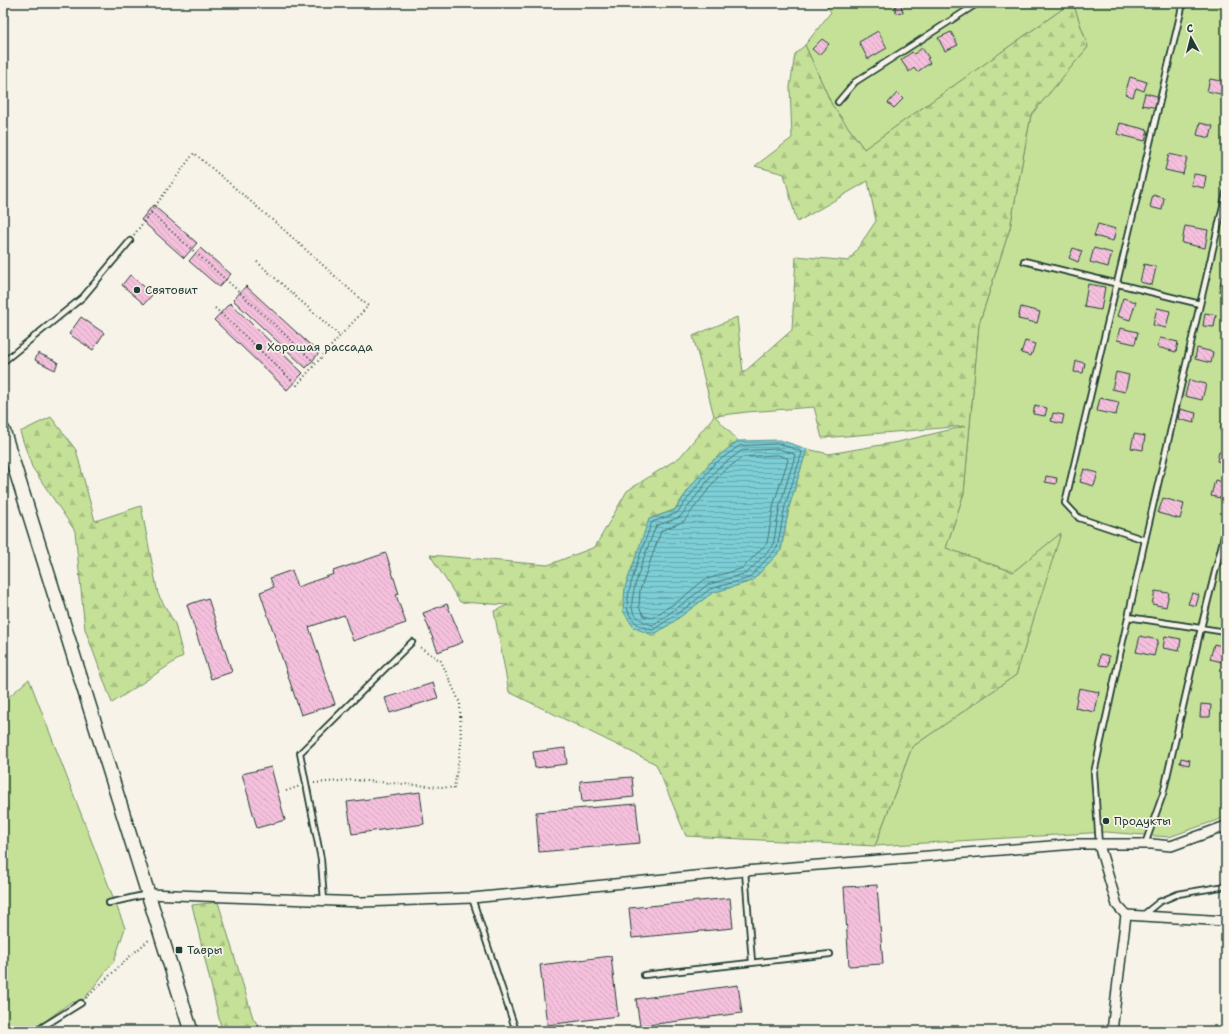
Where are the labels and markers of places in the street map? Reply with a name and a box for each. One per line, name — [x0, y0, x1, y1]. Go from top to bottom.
place label: Святовит — [145, 282, 199, 298]
marker: Святовит — [132, 285, 142, 295]
place label: Хорошая рассада — [267, 339, 373, 355]
marker: Хорошая рассада — [254, 342, 264, 352]
place label: Продукты — [1114, 813, 1171, 829]
marker: Продукты — [1101, 816, 1111, 826]
place label: Тавры — [187, 942, 222, 958]
marker: Тавры — [174, 945, 184, 955]

